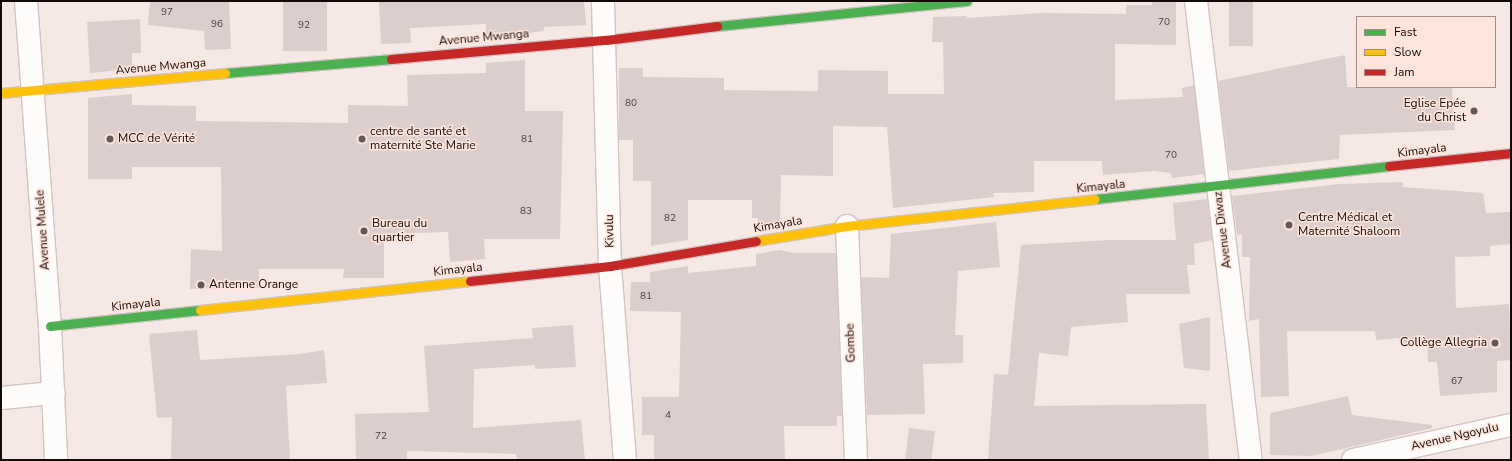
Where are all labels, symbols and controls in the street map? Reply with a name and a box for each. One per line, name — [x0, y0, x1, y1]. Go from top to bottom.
house number: 97 — [161, 7, 173, 19]
legend — [1356, 16, 1496, 88]
house number: 70 — [1158, 17, 1170, 29]
house number: 96 — [211, 19, 223, 31]
house number: 92 — [298, 20, 310, 32]
text: Fast — [1394, 24, 1417, 40]
street label: Avenue Mwanga — [438, 27, 530, 49]
text: Slow — [1394, 44, 1422, 60]
street label: Avenue Mwanga — [115, 56, 207, 78]
text: Jam — [1394, 64, 1415, 80]
place label: Eglise Epée du Christ — [1404, 97, 1466, 125]
house number: 80 — [625, 98, 637, 110]
marker: Eglise Epée du Christ — [1469, 106, 1479, 116]
place label: centre de santé et maternité Ste Marie — [370, 125, 476, 153]
place label: MCC de Vérité — [118, 132, 195, 146]
marker: MCC de Vérité — [105, 134, 115, 144]
marker: centre de santé et maternité Ste Marie — [357, 134, 367, 144]
house number: 81 — [521, 134, 533, 146]
street label: Kimayala — [1397, 141, 1447, 161]
house number: 70 — [1165, 150, 1177, 162]
street label: Kimayala — [1076, 177, 1126, 197]
street label: Avenue Mulele — [33, 189, 53, 271]
street label: Avenue Diwaz — [1211, 191, 1235, 269]
house number: 83 — [520, 206, 532, 218]
place label: Centre Médical et Maternité Shaloom — [1298, 211, 1400, 239]
house number: 82 — [664, 213, 676, 225]
street label: Kivulu — [603, 214, 617, 248]
street label: Kimayala — [753, 214, 803, 236]
place label: Bureau du quartier — [372, 217, 427, 245]
marker: Centre Médical et Maternité Shaloom — [1283, 219, 1295, 231]
marker: Bureau du quartier — [359, 226, 369, 236]
street label: Kimayala — [433, 260, 483, 280]
place label: Antenne Orange — [209, 278, 298, 292]
marker: Antenne Orange — [196, 280, 206, 290]
house number: 81 — [640, 291, 652, 303]
street label: Kimayala — [111, 295, 161, 315]
street label: Gombe — [843, 323, 859, 363]
place label: Collège Allegria — [1400, 336, 1487, 350]
marker: Collège Allegria — [1490, 338, 1500, 348]
house number: 67 — [1451, 376, 1463, 388]
house number: 4 — [665, 410, 671, 422]
street label: Avenue Ngoyulu — [1410, 420, 1500, 454]
house number: 72 — [375, 431, 387, 443]

